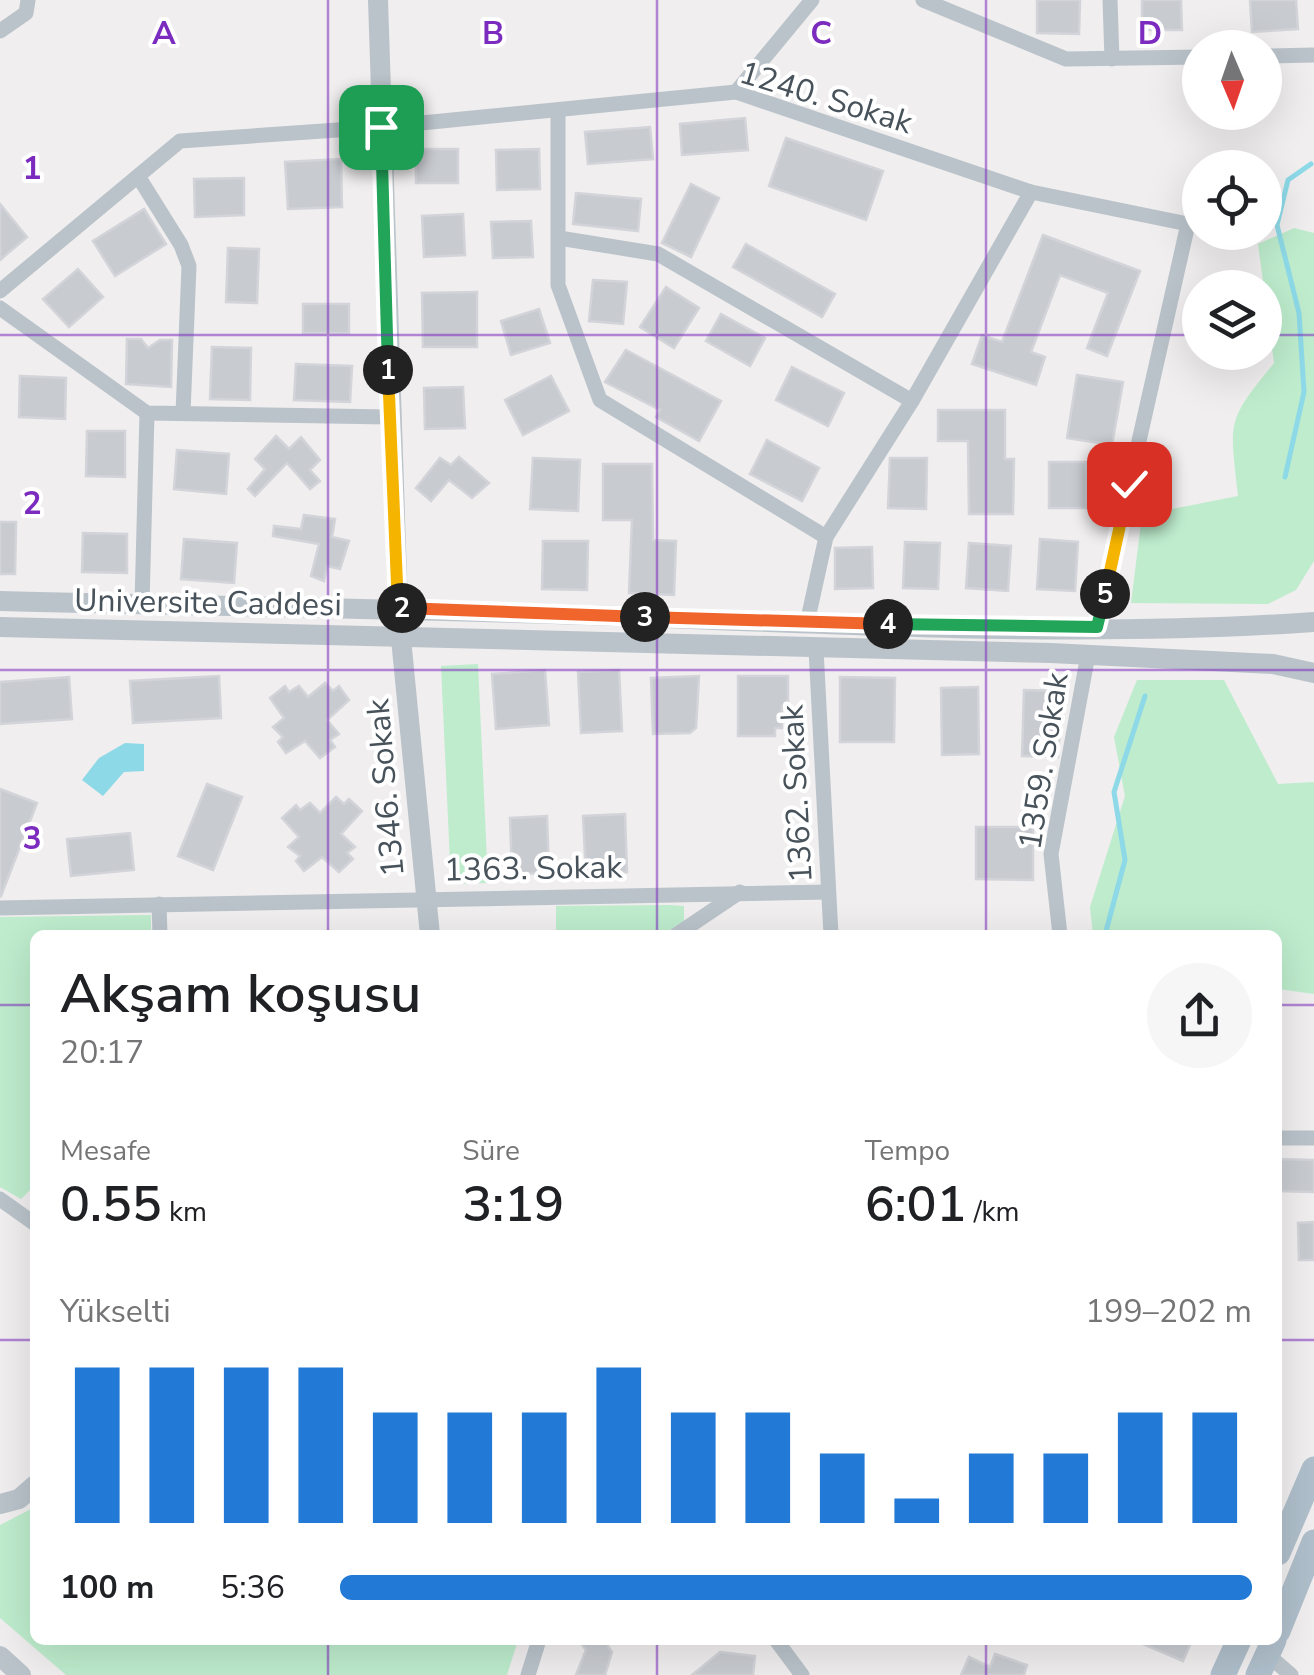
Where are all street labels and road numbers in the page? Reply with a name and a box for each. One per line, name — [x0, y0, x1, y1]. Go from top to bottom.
street label: 1240. Sokak — [734, 51, 918, 144]
street label: Universite Caddesi — [74, 579, 342, 626]
street label: 1359. Sokak — [1008, 669, 1079, 853]
street label: 1346. Sokak — [356, 696, 415, 879]
street label: 1362. Sokak — [770, 703, 823, 884]
street label: 1363. Sokak — [443, 845, 624, 892]

